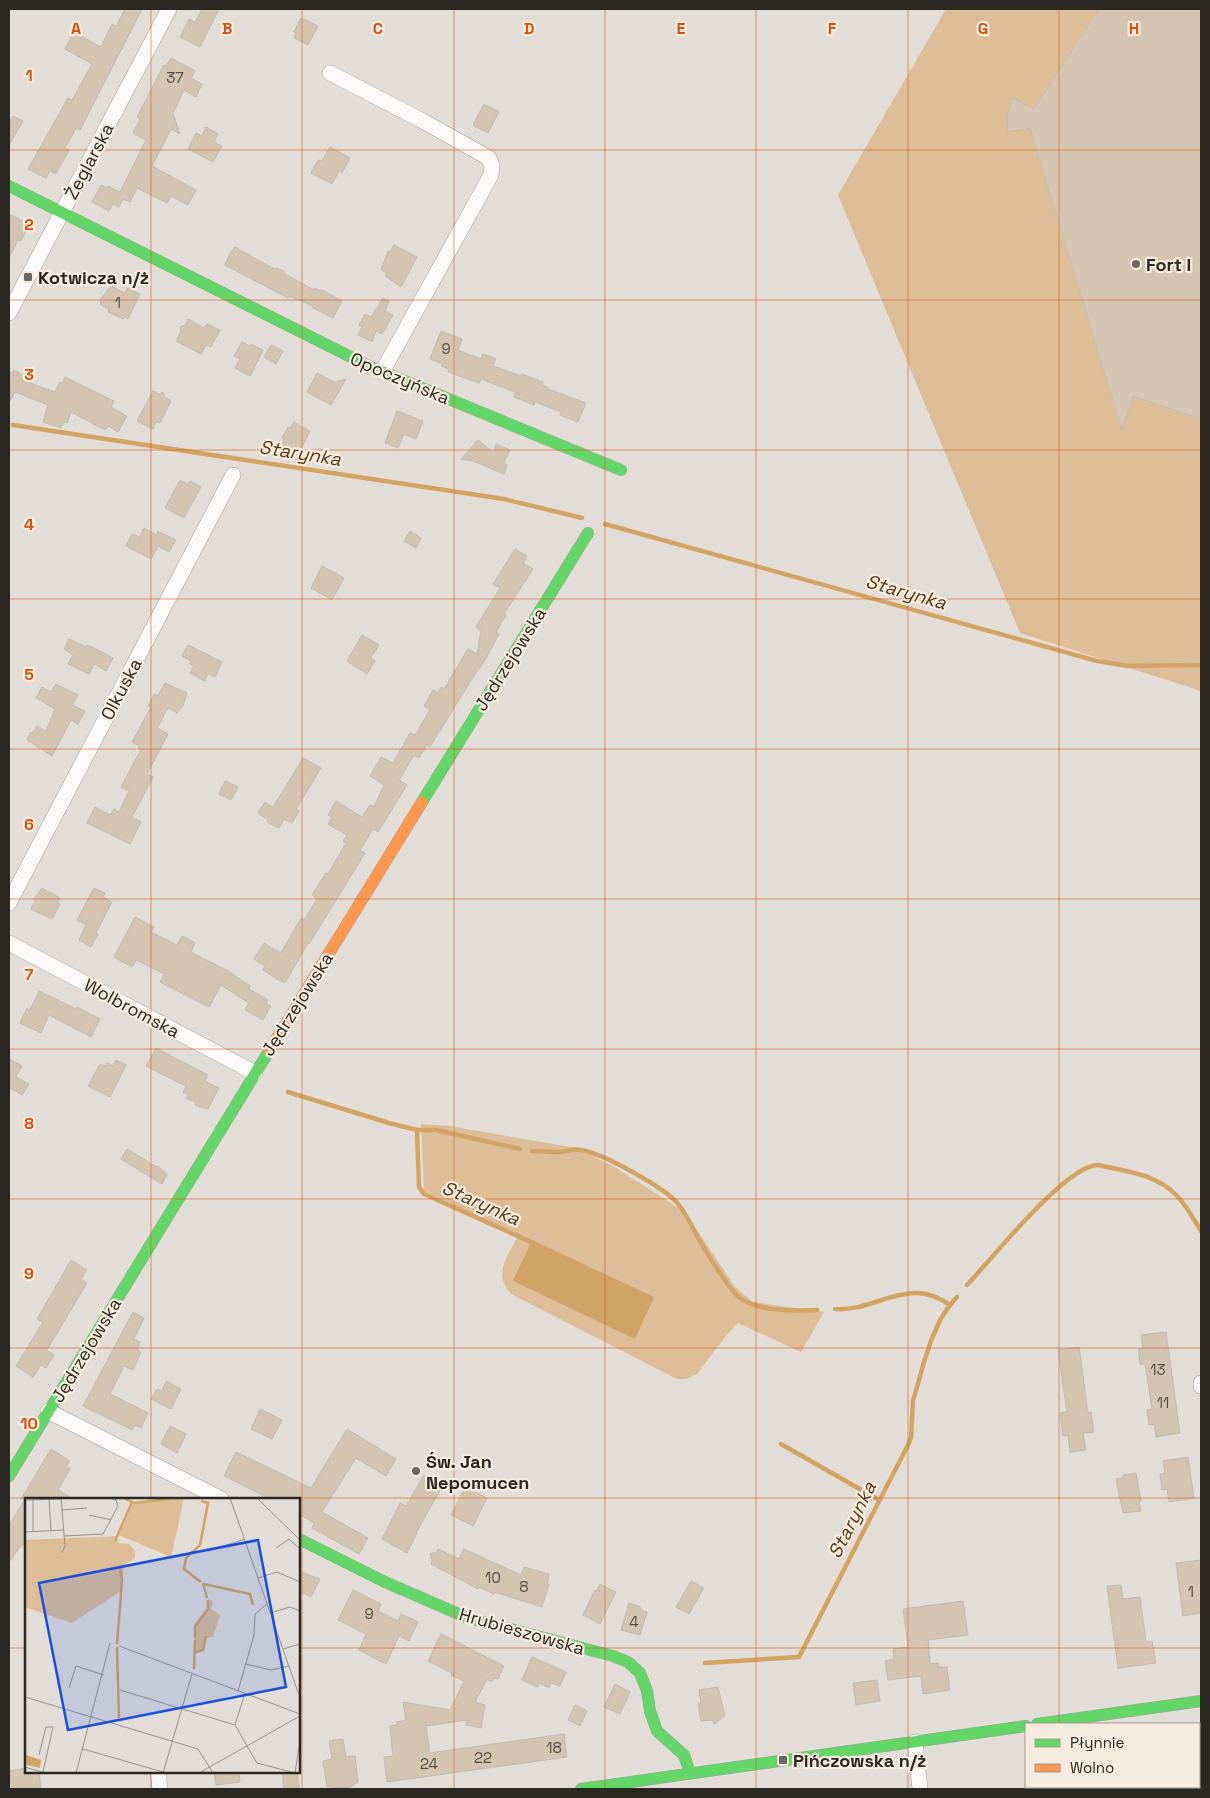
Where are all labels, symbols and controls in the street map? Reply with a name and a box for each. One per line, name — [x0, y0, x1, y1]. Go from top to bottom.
text: A — [71, 18, 81, 39]
text: B — [222, 18, 232, 39]
text: C — [373, 18, 383, 39]
text: D — [524, 18, 534, 39]
text: E — [677, 18, 686, 39]
text: F — [828, 18, 837, 39]
text: G — [978, 18, 988, 39]
text: H — [1129, 18, 1139, 39]
text: 1 — [25, 65, 33, 86]
house number: 37 — [166, 68, 184, 87]
street label: Żeglarska — [59, 119, 119, 203]
text: 2 — [24, 214, 34, 235]
place label: Fort I — [1146, 253, 1191, 276]
marker: Fort I — [1130, 258, 1142, 270]
place label: Kotwicza n/ż — [38, 266, 149, 289]
marker: Kotwicza n/ż — [22, 271, 34, 283]
house number: 1 — [115, 293, 121, 312]
house number: 9 — [441, 339, 451, 358]
street label: Opoczyńska — [347, 347, 453, 409]
text: 3 — [24, 364, 34, 385]
water label: Starynka — [257, 434, 343, 472]
text: 4 — [24, 514, 34, 535]
water label: Starynka — [863, 569, 949, 615]
street label: Jędrzejowska — [469, 603, 551, 715]
street label: Olkuska — [95, 654, 147, 724]
text: 5 — [24, 664, 34, 685]
text: 6 — [24, 814, 34, 835]
street label: Jędrzejowska — [256, 948, 338, 1060]
text: 7 — [25, 964, 34, 985]
street label: Wolbromska — [80, 973, 184, 1043]
text: 8 — [24, 1113, 34, 1134]
water label: Starynka — [438, 1175, 524, 1231]
text: 9 — [24, 1263, 34, 1284]
street label: Jędrzejowska — [46, 1294, 126, 1406]
house number: 13 — [1150, 1360, 1166, 1379]
house number: 11 — [1157, 1393, 1169, 1412]
text: 10 — [20, 1413, 38, 1434]
place label: Św. Jan Nepomucen — [426, 1450, 529, 1494]
marker: Św. Jan Nepomucen — [410, 1465, 422, 1477]
water label: Starynka — [822, 1477, 882, 1562]
inset map — [25, 1498, 300, 1773]
house number: 10 — [485, 1568, 501, 1587]
house number: 8 — [519, 1577, 529, 1596]
house number: 1 — [1188, 1582, 1194, 1601]
street label: Hrubieszowska — [457, 1602, 587, 1660]
house number: 9 — [364, 1604, 374, 1623]
house number: 4 — [629, 1612, 639, 1631]
legend — [1025, 1723, 1200, 1788]
text: Płynnie — [1070, 1733, 1124, 1752]
house number: 18 — [546, 1738, 562, 1757]
house number: 22 — [474, 1748, 492, 1767]
place label: Pińczowska n/ż — [793, 1749, 926, 1772]
house number: 24 — [420, 1754, 438, 1773]
marker: Pińczowska n/ż — [777, 1754, 789, 1766]
text: Wolno — [1070, 1758, 1114, 1777]

